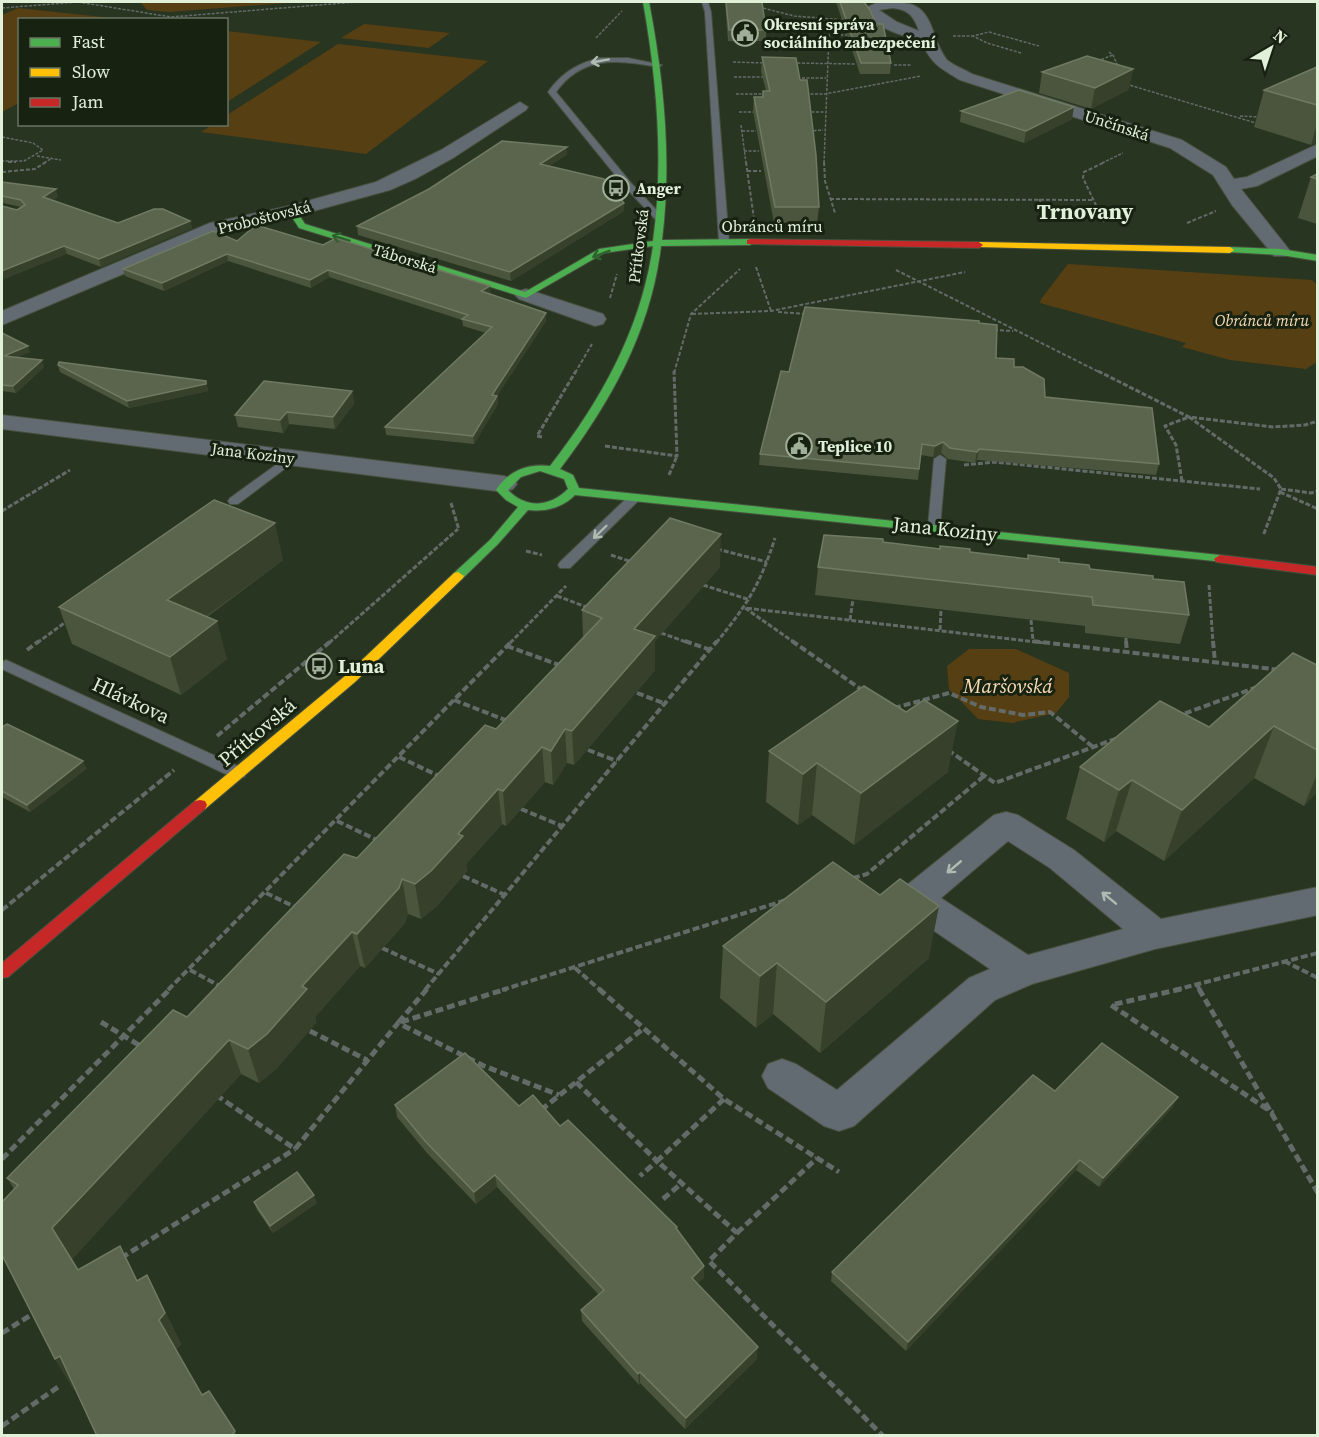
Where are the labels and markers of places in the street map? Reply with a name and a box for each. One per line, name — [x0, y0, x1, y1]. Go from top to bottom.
place label: Okresní správa sociálního zabezpečení — [764, 13, 936, 53]
public building icon: Okresní správa sociálního zabezpečení — [730, 18, 760, 48]
bus stop icon: Anger — [601, 173, 631, 203]
place label: Anger — [636, 177, 681, 199]
public building icon: Teplice 10 — [784, 431, 814, 461]
place label: Teplice 10 — [818, 435, 893, 457]
bus stop icon: Luna — [304, 651, 334, 681]
place label: Luna — [338, 652, 385, 680]

